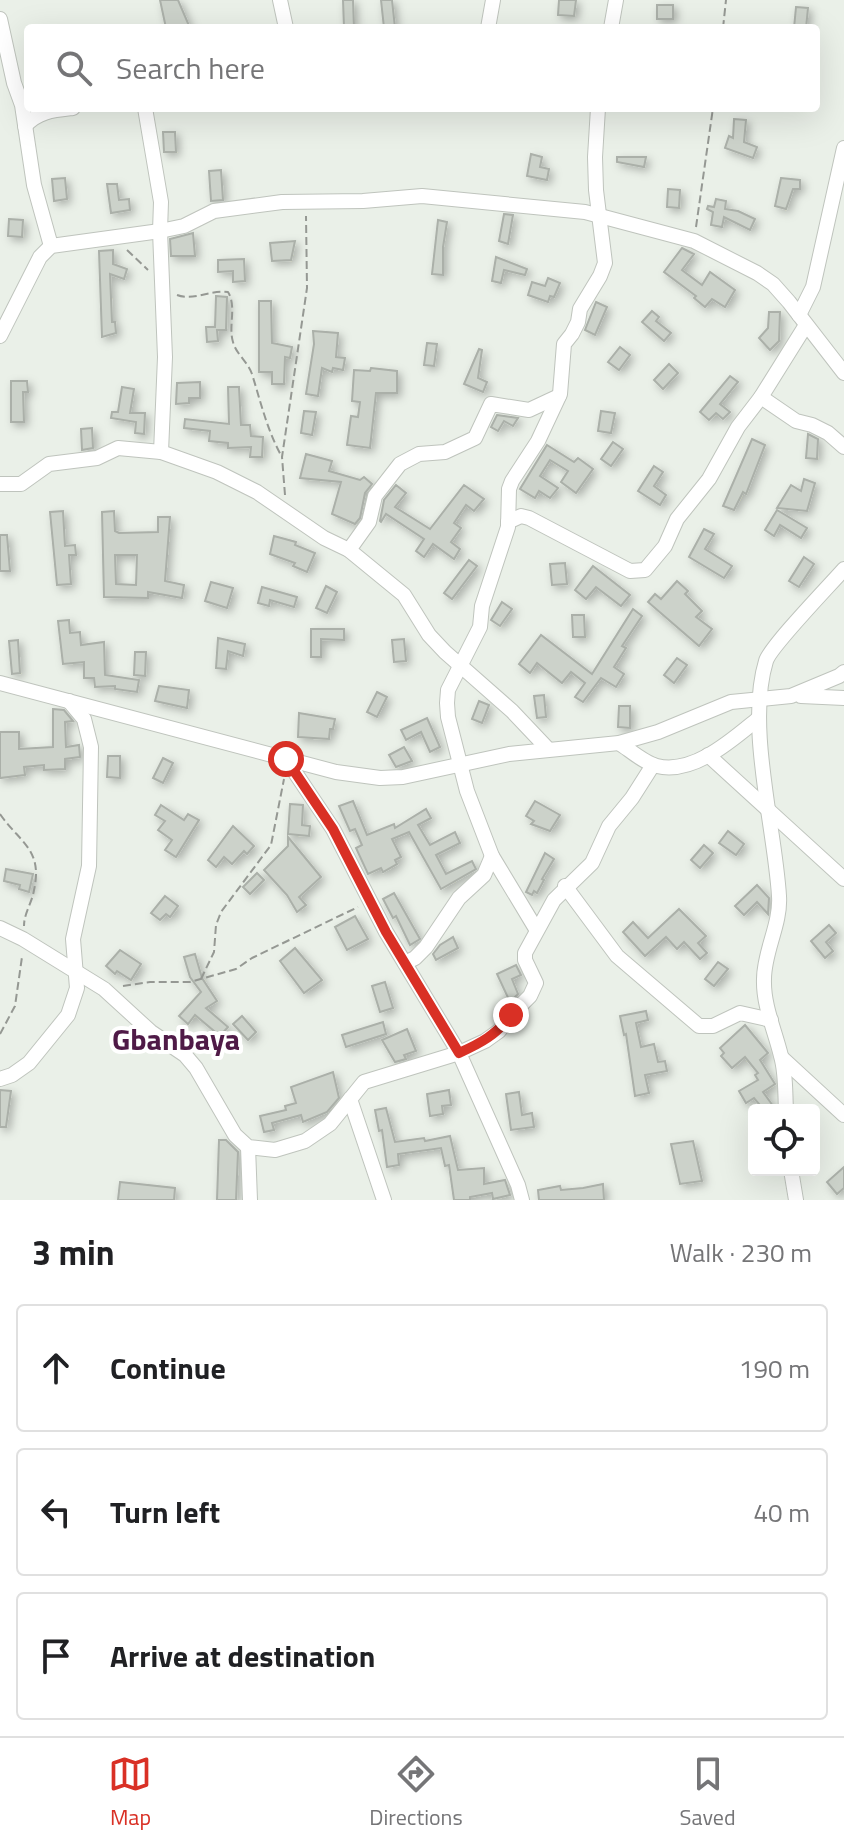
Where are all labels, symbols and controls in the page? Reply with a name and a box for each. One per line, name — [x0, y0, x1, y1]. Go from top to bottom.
search box — [24, 24, 820, 112]
text: Search here — [116, 45, 265, 91]
icon: search — [52, 46, 96, 90]
route start — [268, 741, 304, 777]
route end — [493, 997, 529, 1033]
district label: Gbanbaya — [112, 1016, 240, 1062]
map controls — [748, 1104, 820, 1176]
button: locate — [748, 1104, 820, 1176]
text: 3 min — [32, 1226, 115, 1278]
text: Walk · 230 m — [670, 1233, 812, 1272]
text: Continue — [110, 1345, 226, 1391]
icon: ahead — [34, 1346, 78, 1390]
text: 190 m — [739, 1349, 810, 1388]
text: Turn left — [110, 1489, 220, 1535]
icon: left — [34, 1490, 78, 1534]
text: 40 m — [753, 1493, 810, 1532]
text: Arrive at destination — [110, 1633, 375, 1679]
icon: arrive — [34, 1634, 78, 1678]
tab: Map — [108, 1752, 152, 1834]
tab: Directions — [369, 1752, 463, 1834]
tab: Saved — [680, 1752, 736, 1834]

